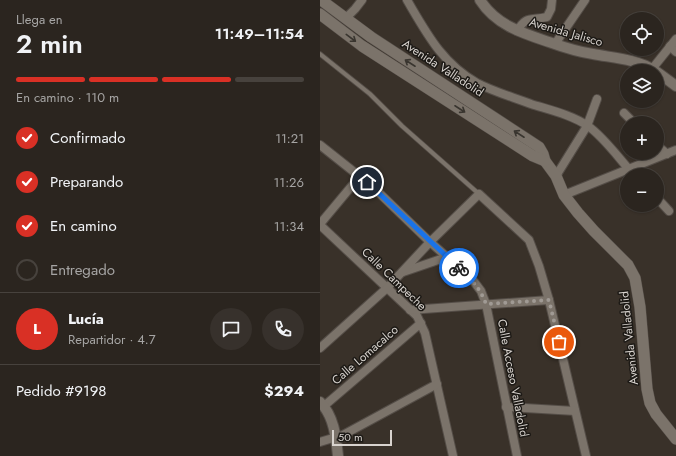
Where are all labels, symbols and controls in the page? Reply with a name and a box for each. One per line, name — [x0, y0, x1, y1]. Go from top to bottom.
text: Llega en — [16, 10, 63, 29]
map controls — [620, 12, 664, 212]
button: locate — [620, 12, 664, 56]
street label: Avenida Jalisco — [527, 13, 605, 51]
text: 11:49–11:54 — [215, 23, 304, 45]
text: 2 min — [16, 25, 83, 63]
one-way arrow — [346, 34, 357, 42]
street label: Avenida Valladolid — [399, 35, 487, 101]
one-way arrow — [405, 59, 416, 67]
button: layers — [620, 64, 664, 108]
text: En camino · 110 m — [16, 88, 119, 107]
one-way arrow — [454, 105, 465, 113]
button: + — [620, 116, 664, 160]
icon: check — [16, 127, 38, 149]
text: Confirmado — [50, 127, 125, 149]
text: 11:21 — [275, 129, 304, 148]
one-way arrow — [514, 130, 525, 138]
pin — [350, 165, 384, 199]
button: − — [620, 168, 664, 212]
icon: check — [16, 171, 38, 193]
text: Preparando — [50, 171, 123, 193]
icon: home — [356, 171, 378, 193]
text: 11:26 — [274, 173, 304, 192]
icon: check — [16, 215, 38, 237]
text: En camino — [50, 215, 117, 237]
text: 11:34 — [274, 217, 304, 236]
street label: Calle Campeche — [358, 243, 430, 315]
courier — [439, 248, 479, 288]
icon: bike — [448, 257, 470, 279]
text: Entregado — [50, 259, 115, 281]
street label: Avenida Valladolid — [615, 290, 643, 386]
text: Lucía — [68, 308, 104, 330]
button: chat — [210, 308, 252, 350]
button: phone — [262, 308, 304, 350]
text: L — [33, 318, 41, 340]
street label: Calle Acceso Valladolid — [493, 318, 533, 438]
street label: Calle Lomacalco — [328, 321, 403, 389]
pin — [542, 325, 576, 359]
text: Repartidor · 4.7 — [68, 330, 156, 349]
icon: bag — [548, 331, 570, 353]
text: Pedido #9198 — [16, 380, 106, 402]
text: $294 — [264, 380, 304, 402]
scale bar — [332, 428, 392, 447]
text: 50 m — [338, 429, 363, 445]

